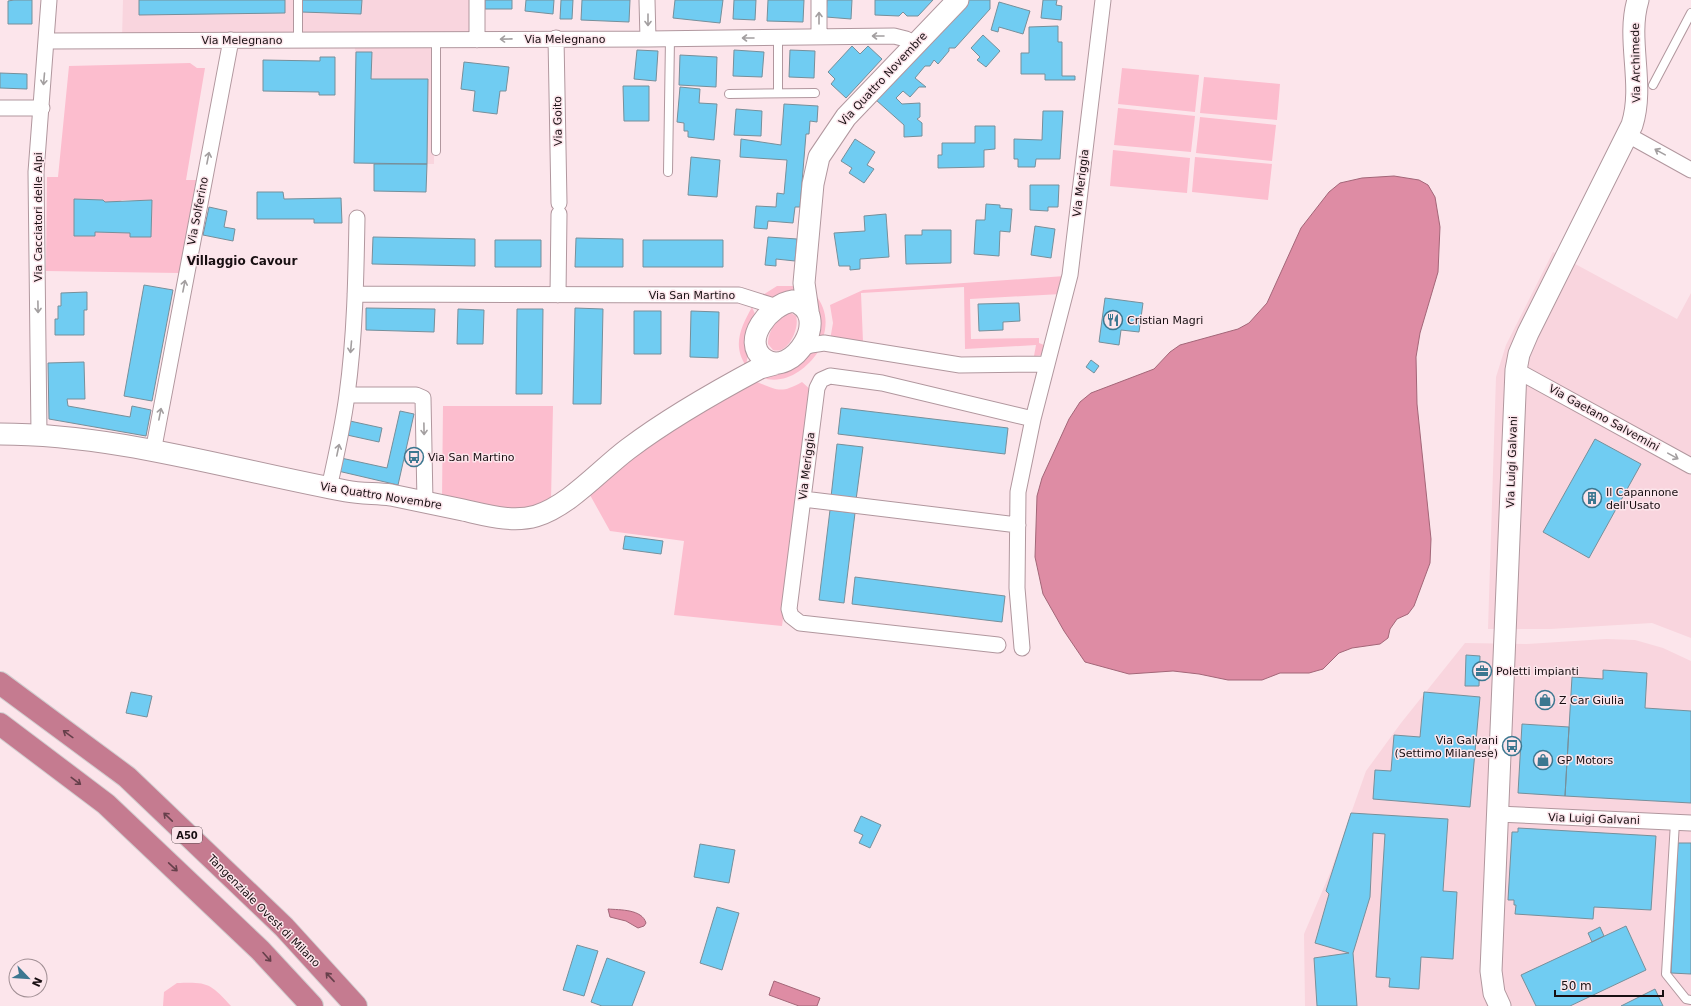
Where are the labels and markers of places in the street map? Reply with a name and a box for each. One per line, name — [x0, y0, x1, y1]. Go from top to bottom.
restaurant icon: Cristian Magri — [1102, 309, 1124, 331]
place label: Cristian Magri — [1127, 314, 1203, 327]
bus stop icon: Via San Martino — [403, 446, 425, 468]
place label: Via San Martino — [428, 451, 515, 464]
place label: Il Capannone dell'Usato — [1606, 486, 1679, 512]
building icon: Il Capannone dell'Usato — [1581, 487, 1603, 509]
office icon: Poletti impianti — [1471, 660, 1493, 682]
place label: Poletti impianti — [1496, 665, 1579, 678]
shop icon: Z Car Giulia — [1534, 689, 1556, 711]
place label: Z Car Giulia — [1559, 694, 1624, 707]
place label: Via Galvani (Settimo Milanese) — [1394, 734, 1498, 760]
bus stop icon: Via Galvani (Settimo Milanese) — [1501, 735, 1523, 757]
shop icon: GP Motors — [1532, 749, 1554, 771]
place label: GP Motors — [1557, 754, 1613, 767]

